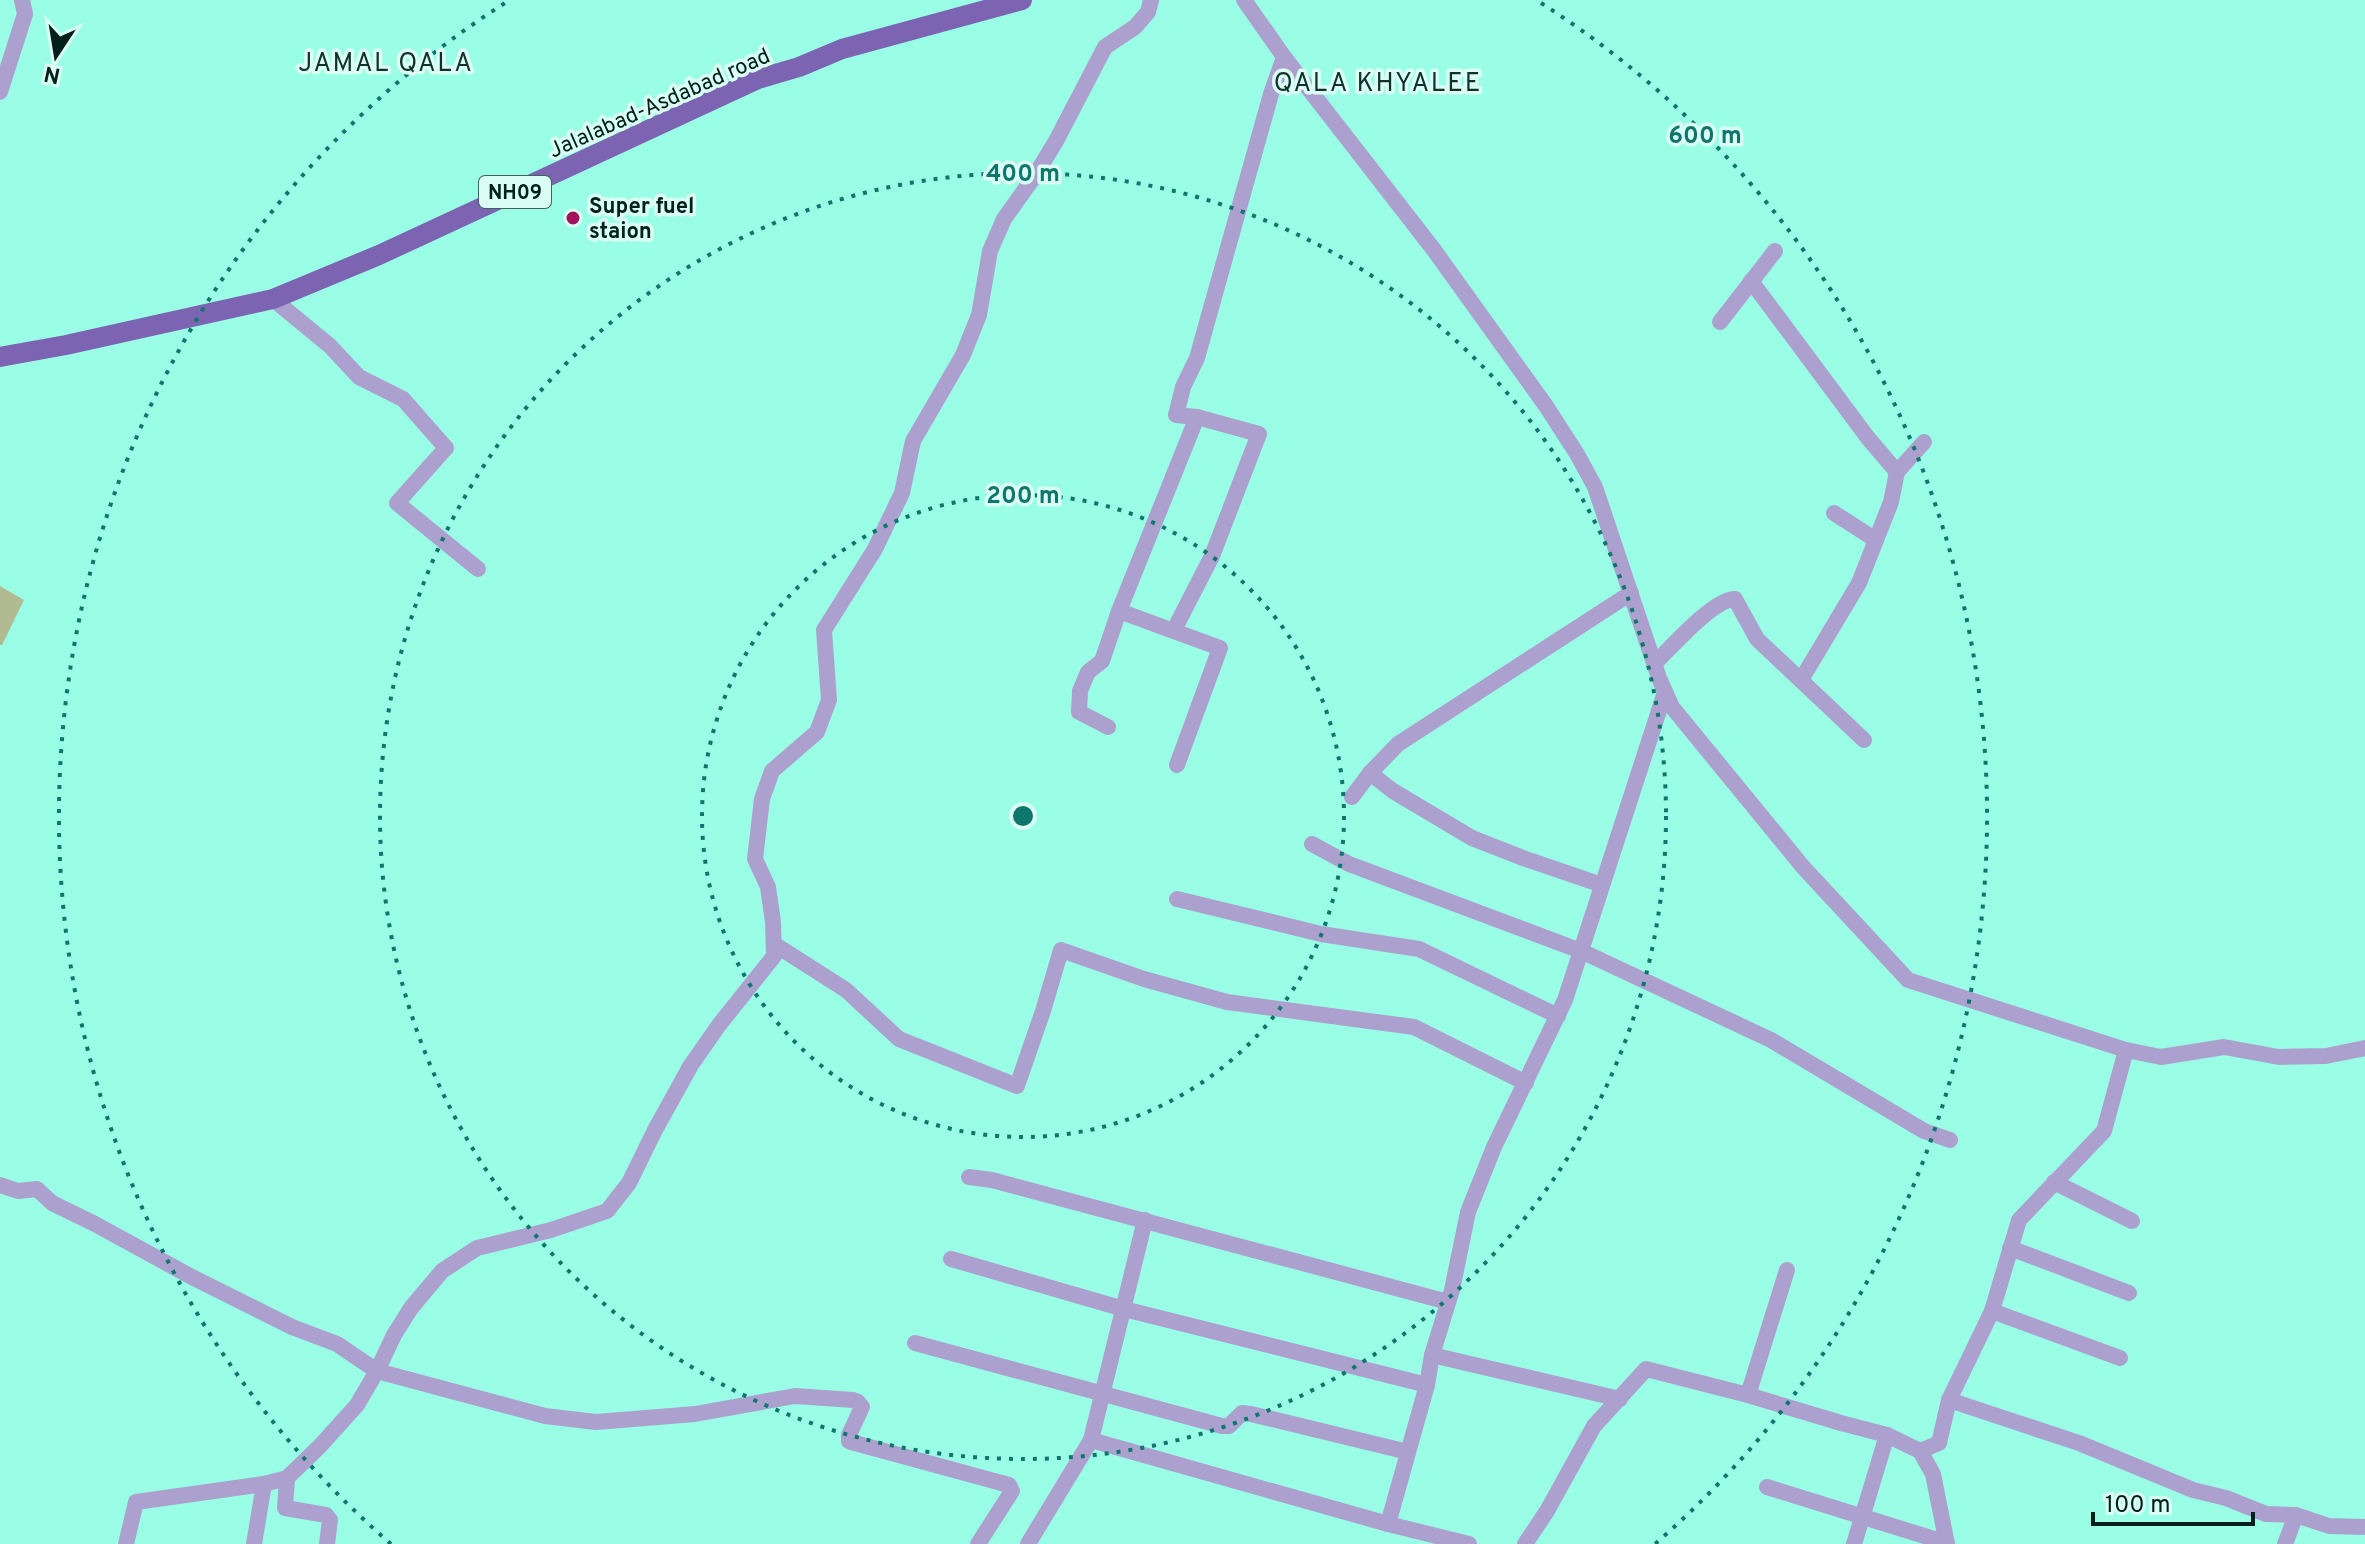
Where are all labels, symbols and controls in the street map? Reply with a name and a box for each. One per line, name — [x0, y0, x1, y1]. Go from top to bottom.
north arrow — [16, 16, 96, 96]
street label: Jalalabad-Asdabad road — [545, 43, 775, 165]
district label: JAMAL QALA — [298, 48, 474, 81]
text: N — [42, 58, 63, 88]
district label: QALA KHYALEE — [1274, 68, 1482, 101]
text: 600 m — [1668, 122, 1742, 152]
text: 400 m — [986, 160, 1060, 190]
road number: NH09 — [479, 176, 551, 208]
place label: Super fuel staion — [589, 194, 694, 246]
marker: Super fuel staion — [564, 209, 582, 227]
text: 200 m — [986, 482, 1060, 512]
centre of rings — [1009, 802, 1037, 830]
scale bar — [2093, 1476, 2253, 1526]
text: 100 m — [2105, 1491, 2171, 1521]

